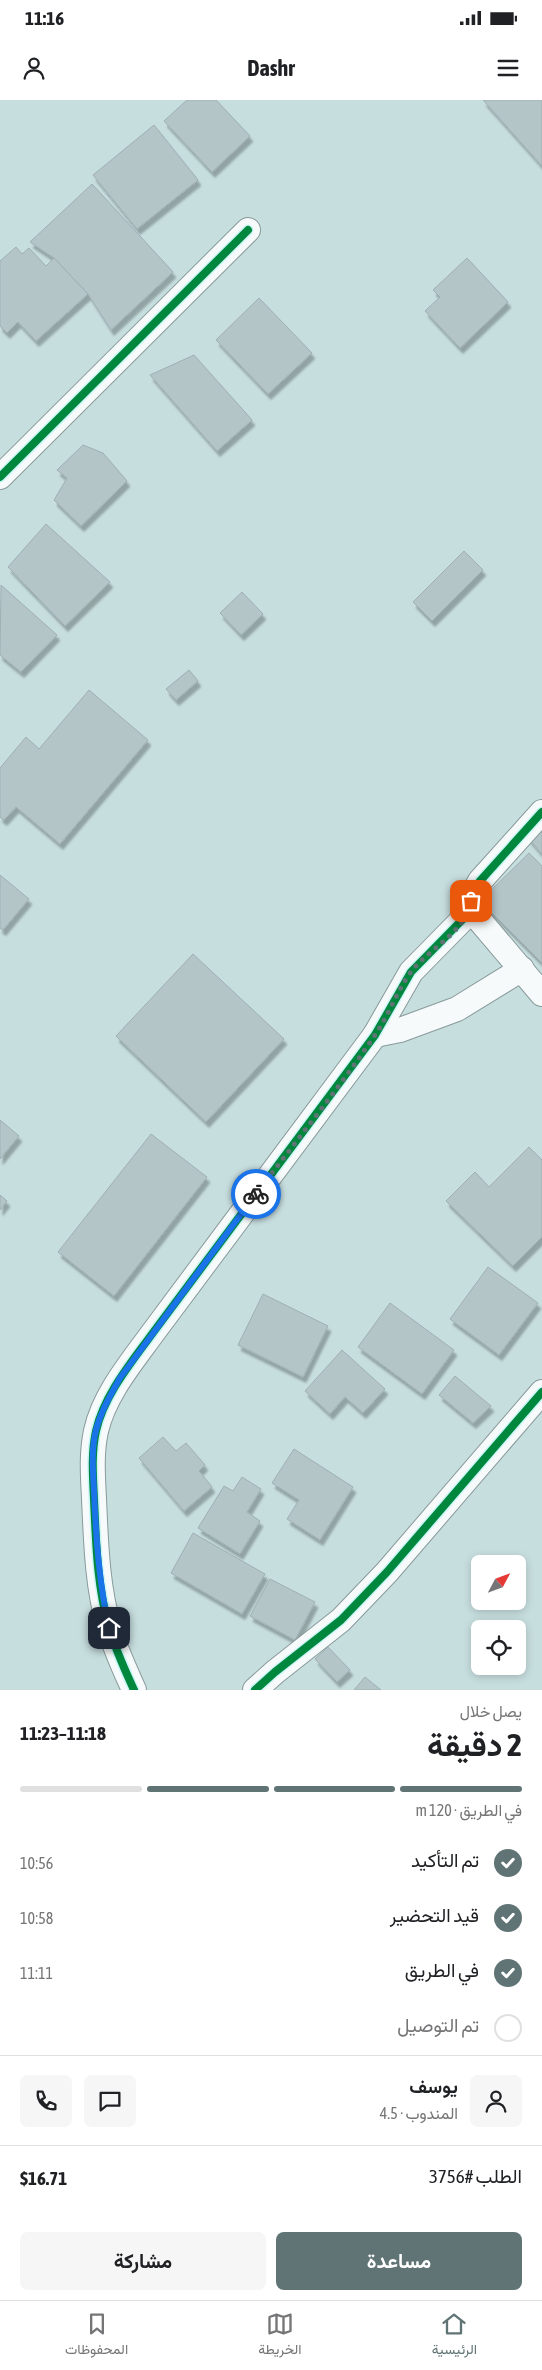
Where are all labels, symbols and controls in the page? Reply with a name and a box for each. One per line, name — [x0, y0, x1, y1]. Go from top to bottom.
text: 11:16 — [25, 7, 64, 29]
icon: person — [20, 54, 48, 82]
icon: menu — [494, 54, 522, 82]
text: Dashr — [247, 55, 295, 81]
pin — [450, 880, 492, 922]
icon: bag — [457, 887, 485, 915]
courier — [231, 1169, 281, 1219]
icon: bike — [242, 1180, 270, 1208]
north arrow — [471, 1555, 526, 1610]
map controls — [471, 1555, 526, 1675]
pin — [88, 1607, 130, 1649]
icon: home — [95, 1614, 123, 1642]
button: locate — [471, 1620, 526, 1675]
text: يصل خلال — [460, 1702, 522, 1720]
text: 11:18–11:23 — [20, 1722, 106, 1744]
text: 2 دقيقة — [427, 1726, 522, 1763]
text: في الطريق · 120 m — [415, 1801, 522, 1819]
text: تم التأكيد — [411, 1849, 479, 1871]
icon: check — [494, 1849, 522, 1877]
text: 10:56 — [20, 1854, 53, 1872]
text: قيد التحضير — [390, 1904, 479, 1926]
icon: check — [494, 1904, 522, 1932]
text: 10:58 — [20, 1909, 53, 1927]
text: في الطريق — [405, 1959, 479, 1981]
icon: check — [494, 1959, 522, 1987]
text: 11:11 — [20, 1964, 53, 1982]
text: تم التوصيل — [397, 2014, 479, 2036]
button: phone — [20, 2075, 72, 2127]
button: chat — [84, 2075, 136, 2127]
text: يوسف — [409, 2075, 458, 2097]
button: person — [470, 2075, 522, 2127]
text: المندوب · 4.5 — [380, 2104, 458, 2122]
text: الطلب #3756 — [429, 2165, 522, 2187]
text: $16.71 — [20, 2167, 67, 2189]
button: مشاركة — [20, 2232, 266, 2290]
button: مساعدة — [276, 2232, 522, 2290]
tab: المحفوظات — [65, 2310, 128, 2362]
tab: الخريطة — [258, 2310, 302, 2362]
tab: الرئيسية — [432, 2310, 477, 2362]

